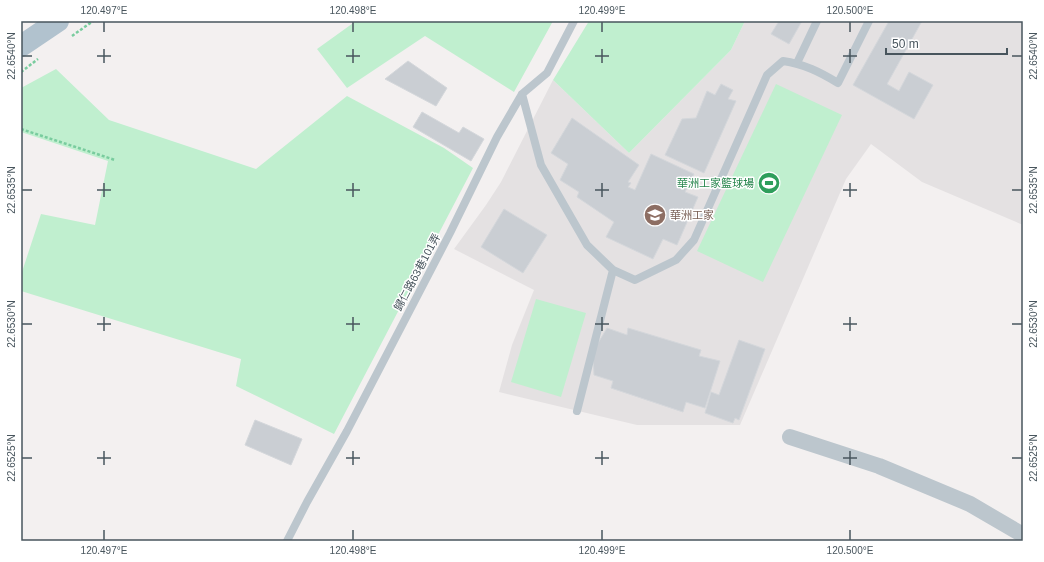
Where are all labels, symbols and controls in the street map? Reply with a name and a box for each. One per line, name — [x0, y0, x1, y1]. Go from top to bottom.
text: 120.497°E — [81, 5, 128, 16]
text: 120.498°E — [330, 5, 377, 16]
text: 120.499°E — [579, 5, 626, 16]
text: 120.500°E — [827, 5, 874, 16]
scale bar — [886, 30, 1007, 56]
text: 22.6540°N — [6, 32, 17, 80]
text: 22.6540°N — [1028, 32, 1039, 80]
text: 50 m — [892, 37, 919, 51]
text: 22.6535°N — [6, 166, 17, 214]
text: 22.6535°N — [1028, 166, 1039, 214]
sports icon: 華洲工家籃球場 — [756, 170, 782, 196]
place label: 華洲工家籃球場 — [677, 177, 754, 189]
school or university icon: 華洲工家 — [642, 202, 668, 228]
place label: 華洲工家 — [670, 209, 714, 221]
street label: 歸仁路63巷101弄 — [392, 231, 442, 313]
text: 22.6530°N — [6, 300, 17, 348]
text: 22.6530°N — [1028, 300, 1039, 348]
text: 22.6525°N — [6, 434, 17, 482]
text: 22.6525°N — [1028, 434, 1039, 482]
text: 120.497°E — [81, 545, 128, 556]
text: 120.498°E — [330, 545, 377, 556]
text: 120.499°E — [579, 545, 626, 556]
text: 120.500°E — [827, 545, 874, 556]

